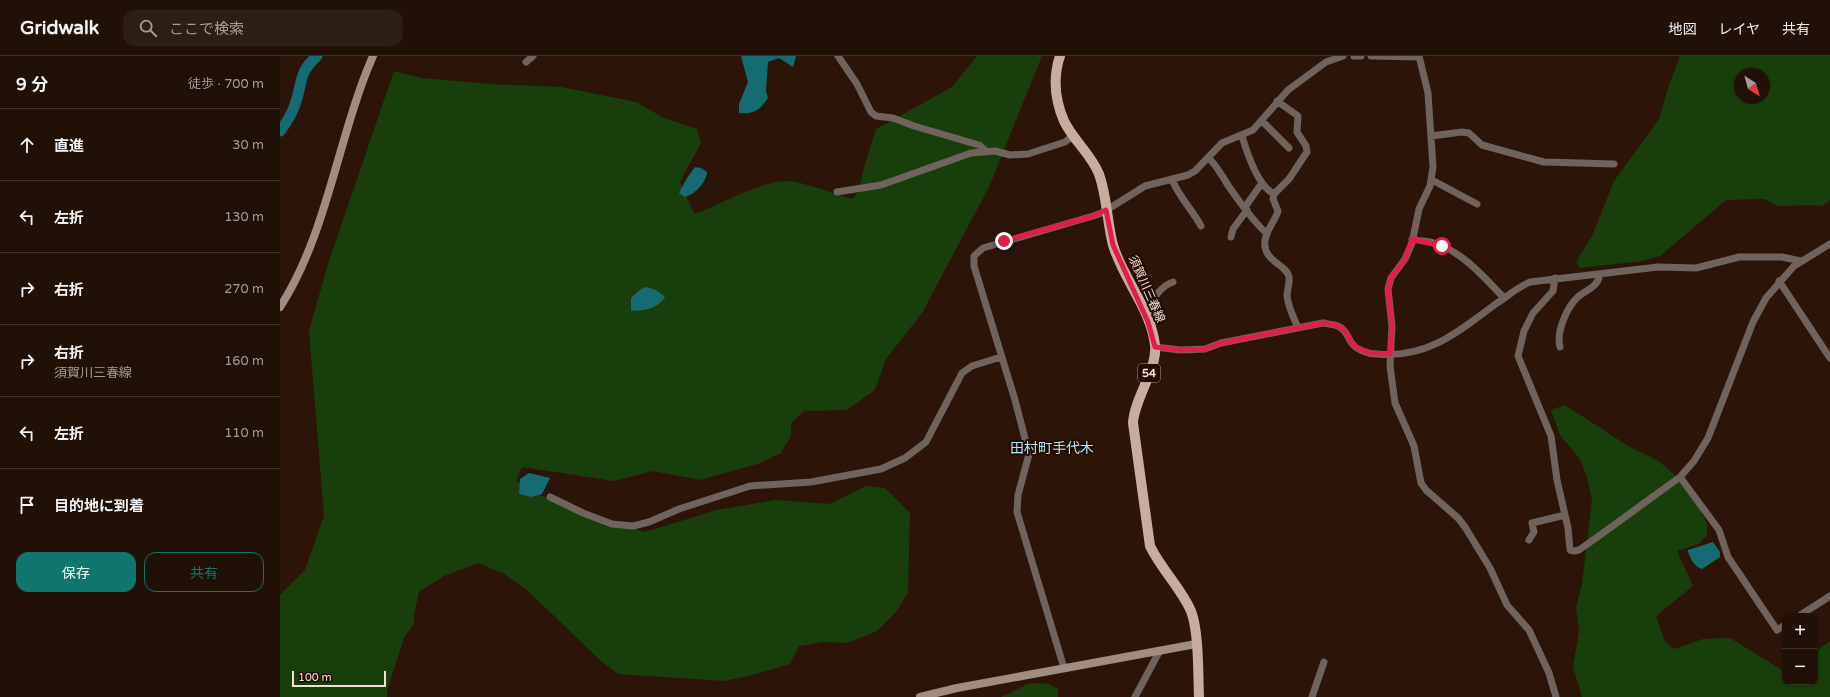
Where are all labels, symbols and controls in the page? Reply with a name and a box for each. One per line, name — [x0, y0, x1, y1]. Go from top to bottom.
search box — [123, 10, 403, 46]
text: Gridwalk — [20, 17, 99, 39]
icon: search — [137, 17, 159, 39]
text: ここで検索 — [169, 20, 244, 38]
text: 地図 — [1668, 21, 1696, 38]
text: レイヤ — [1718, 21, 1760, 38]
text: 共有 — [1782, 21, 1810, 38]
north arrow — [1734, 68, 1770, 104]
text: 9 分 — [16, 74, 48, 95]
text: 徒歩 · 700 m — [188, 76, 264, 92]
icon: ahead — [16, 134, 38, 156]
text: 直進 — [54, 137, 84, 155]
text: 30 m — [232, 137, 264, 153]
icon: left — [16, 206, 38, 228]
text: 左折 — [54, 209, 84, 227]
text: 130 m — [224, 209, 264, 225]
route end — [995, 232, 1013, 250]
route start — [1433, 237, 1451, 255]
street label: 須賀川三春線 — [1126, 253, 1168, 325]
icon: right — [16, 278, 38, 300]
text: 右折 — [54, 281, 84, 299]
text: 270 m — [224, 281, 264, 297]
text: 右折 — [54, 344, 84, 362]
icon: right — [16, 350, 38, 372]
text: 160 m — [224, 353, 264, 369]
road number: 54 — [1138, 364, 1160, 382]
text: 須賀川三春線 — [54, 365, 132, 381]
icon: left — [16, 422, 38, 444]
text: 左折 — [54, 425, 84, 443]
text: 110 m — [224, 425, 264, 441]
district label: 田村町手代木 — [1010, 440, 1094, 457]
icon: arrive — [16, 494, 38, 516]
text: 目的地に到着 — [54, 497, 144, 515]
button: 保存 — [16, 552, 136, 592]
button: 共有 — [144, 552, 264, 592]
map controls — [1782, 613, 1818, 685]
button: + — [1782, 613, 1818, 649]
button: − — [1782, 649, 1818, 685]
scale bar — [292, 669, 386, 688]
text: 100 m — [298, 671, 332, 684]

